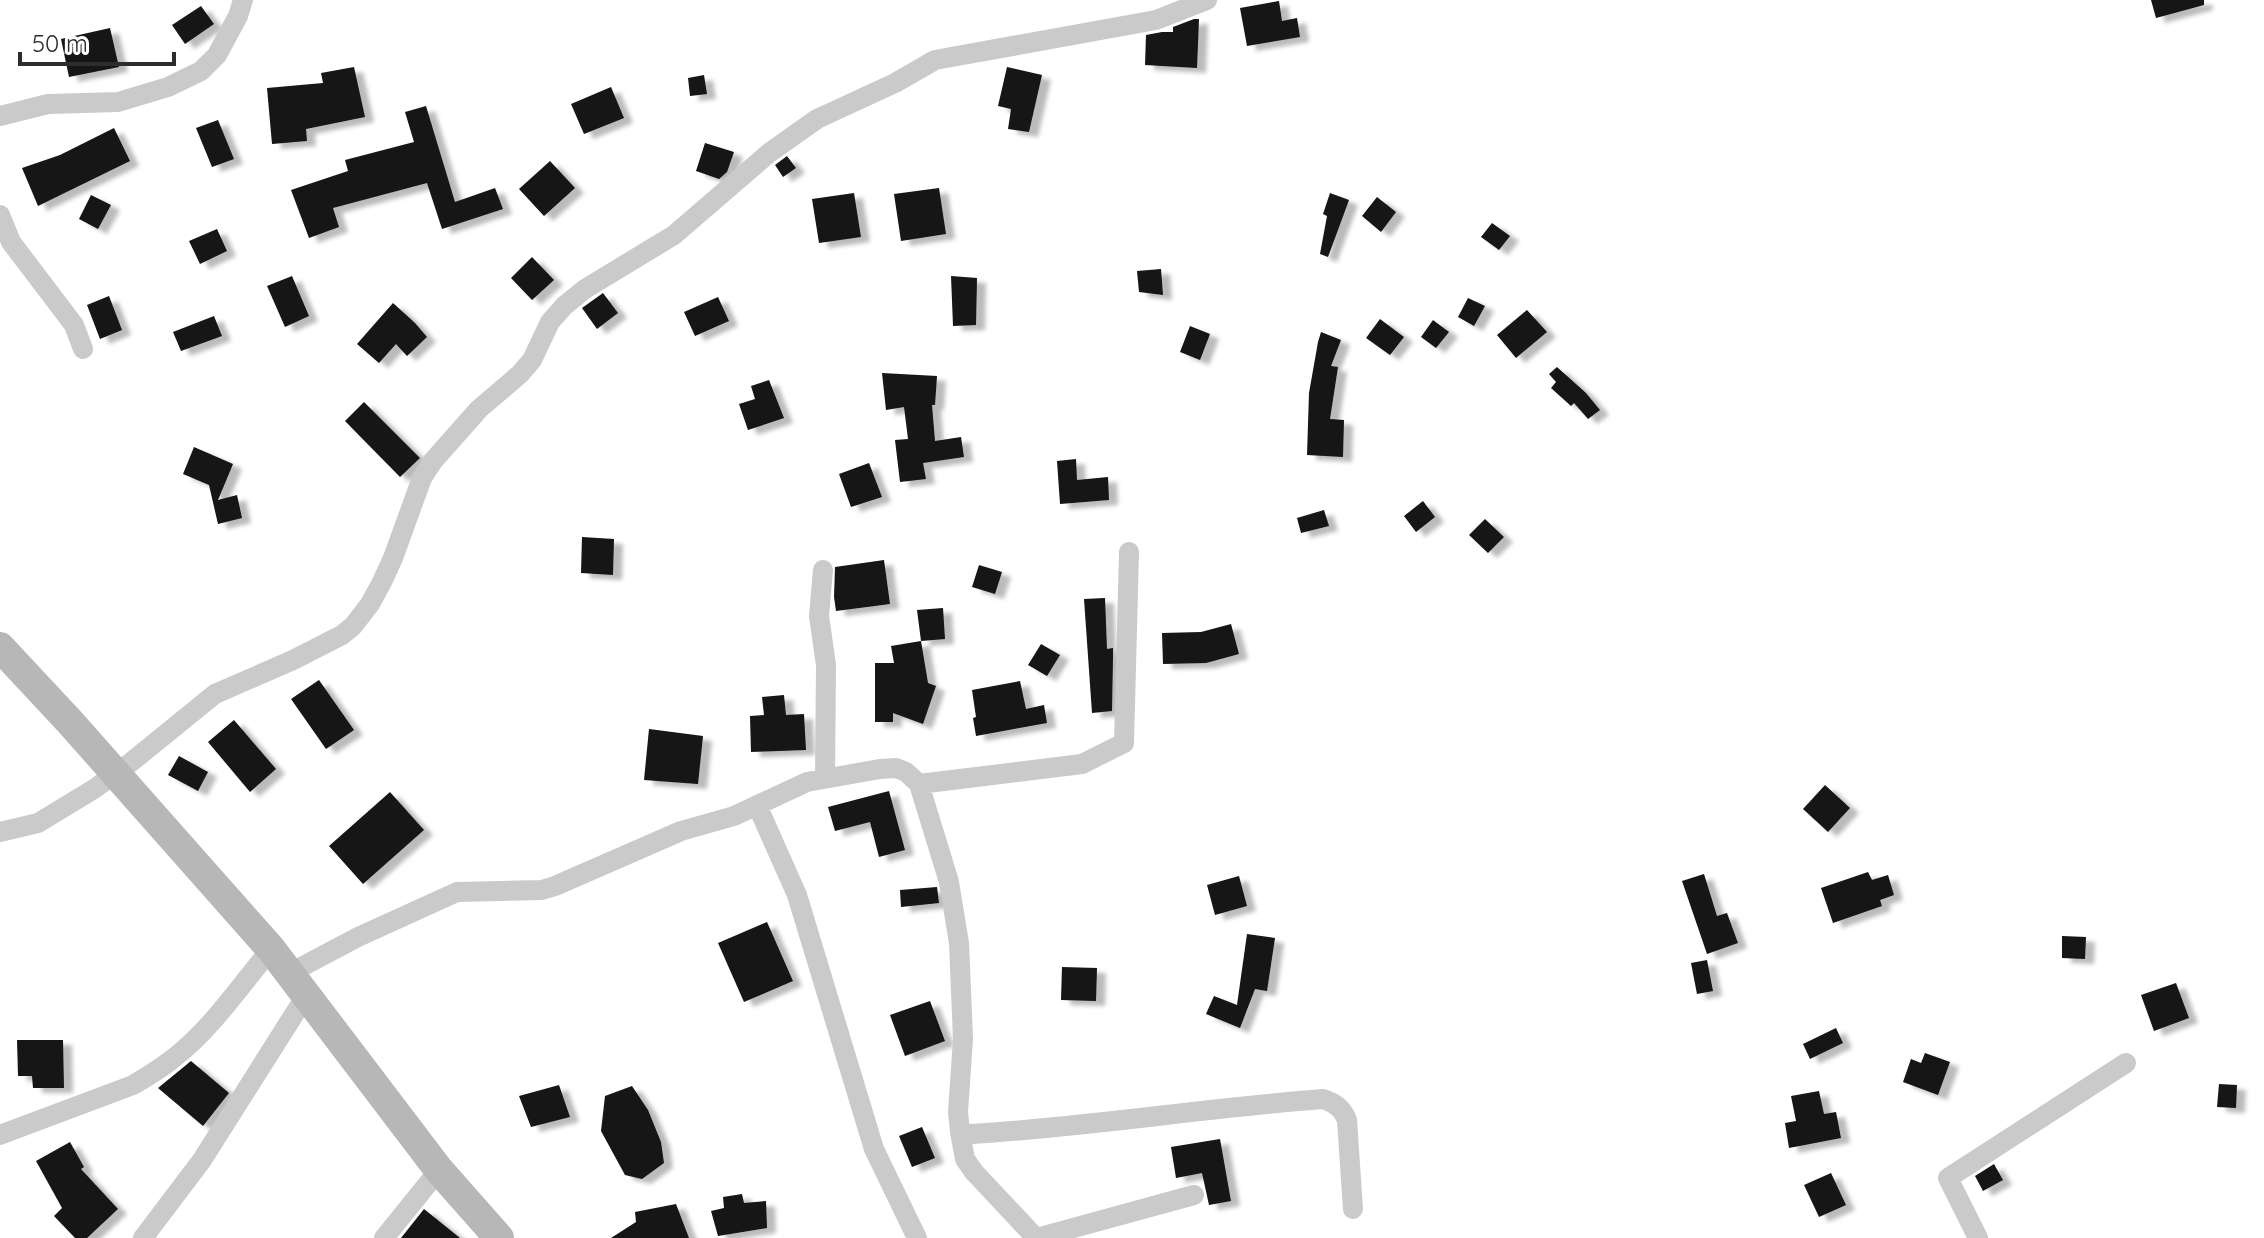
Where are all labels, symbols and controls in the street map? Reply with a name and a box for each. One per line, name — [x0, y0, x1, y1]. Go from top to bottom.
scale bar — [20, 16, 174, 66]
text: 50 m — [32, 28, 88, 58]

